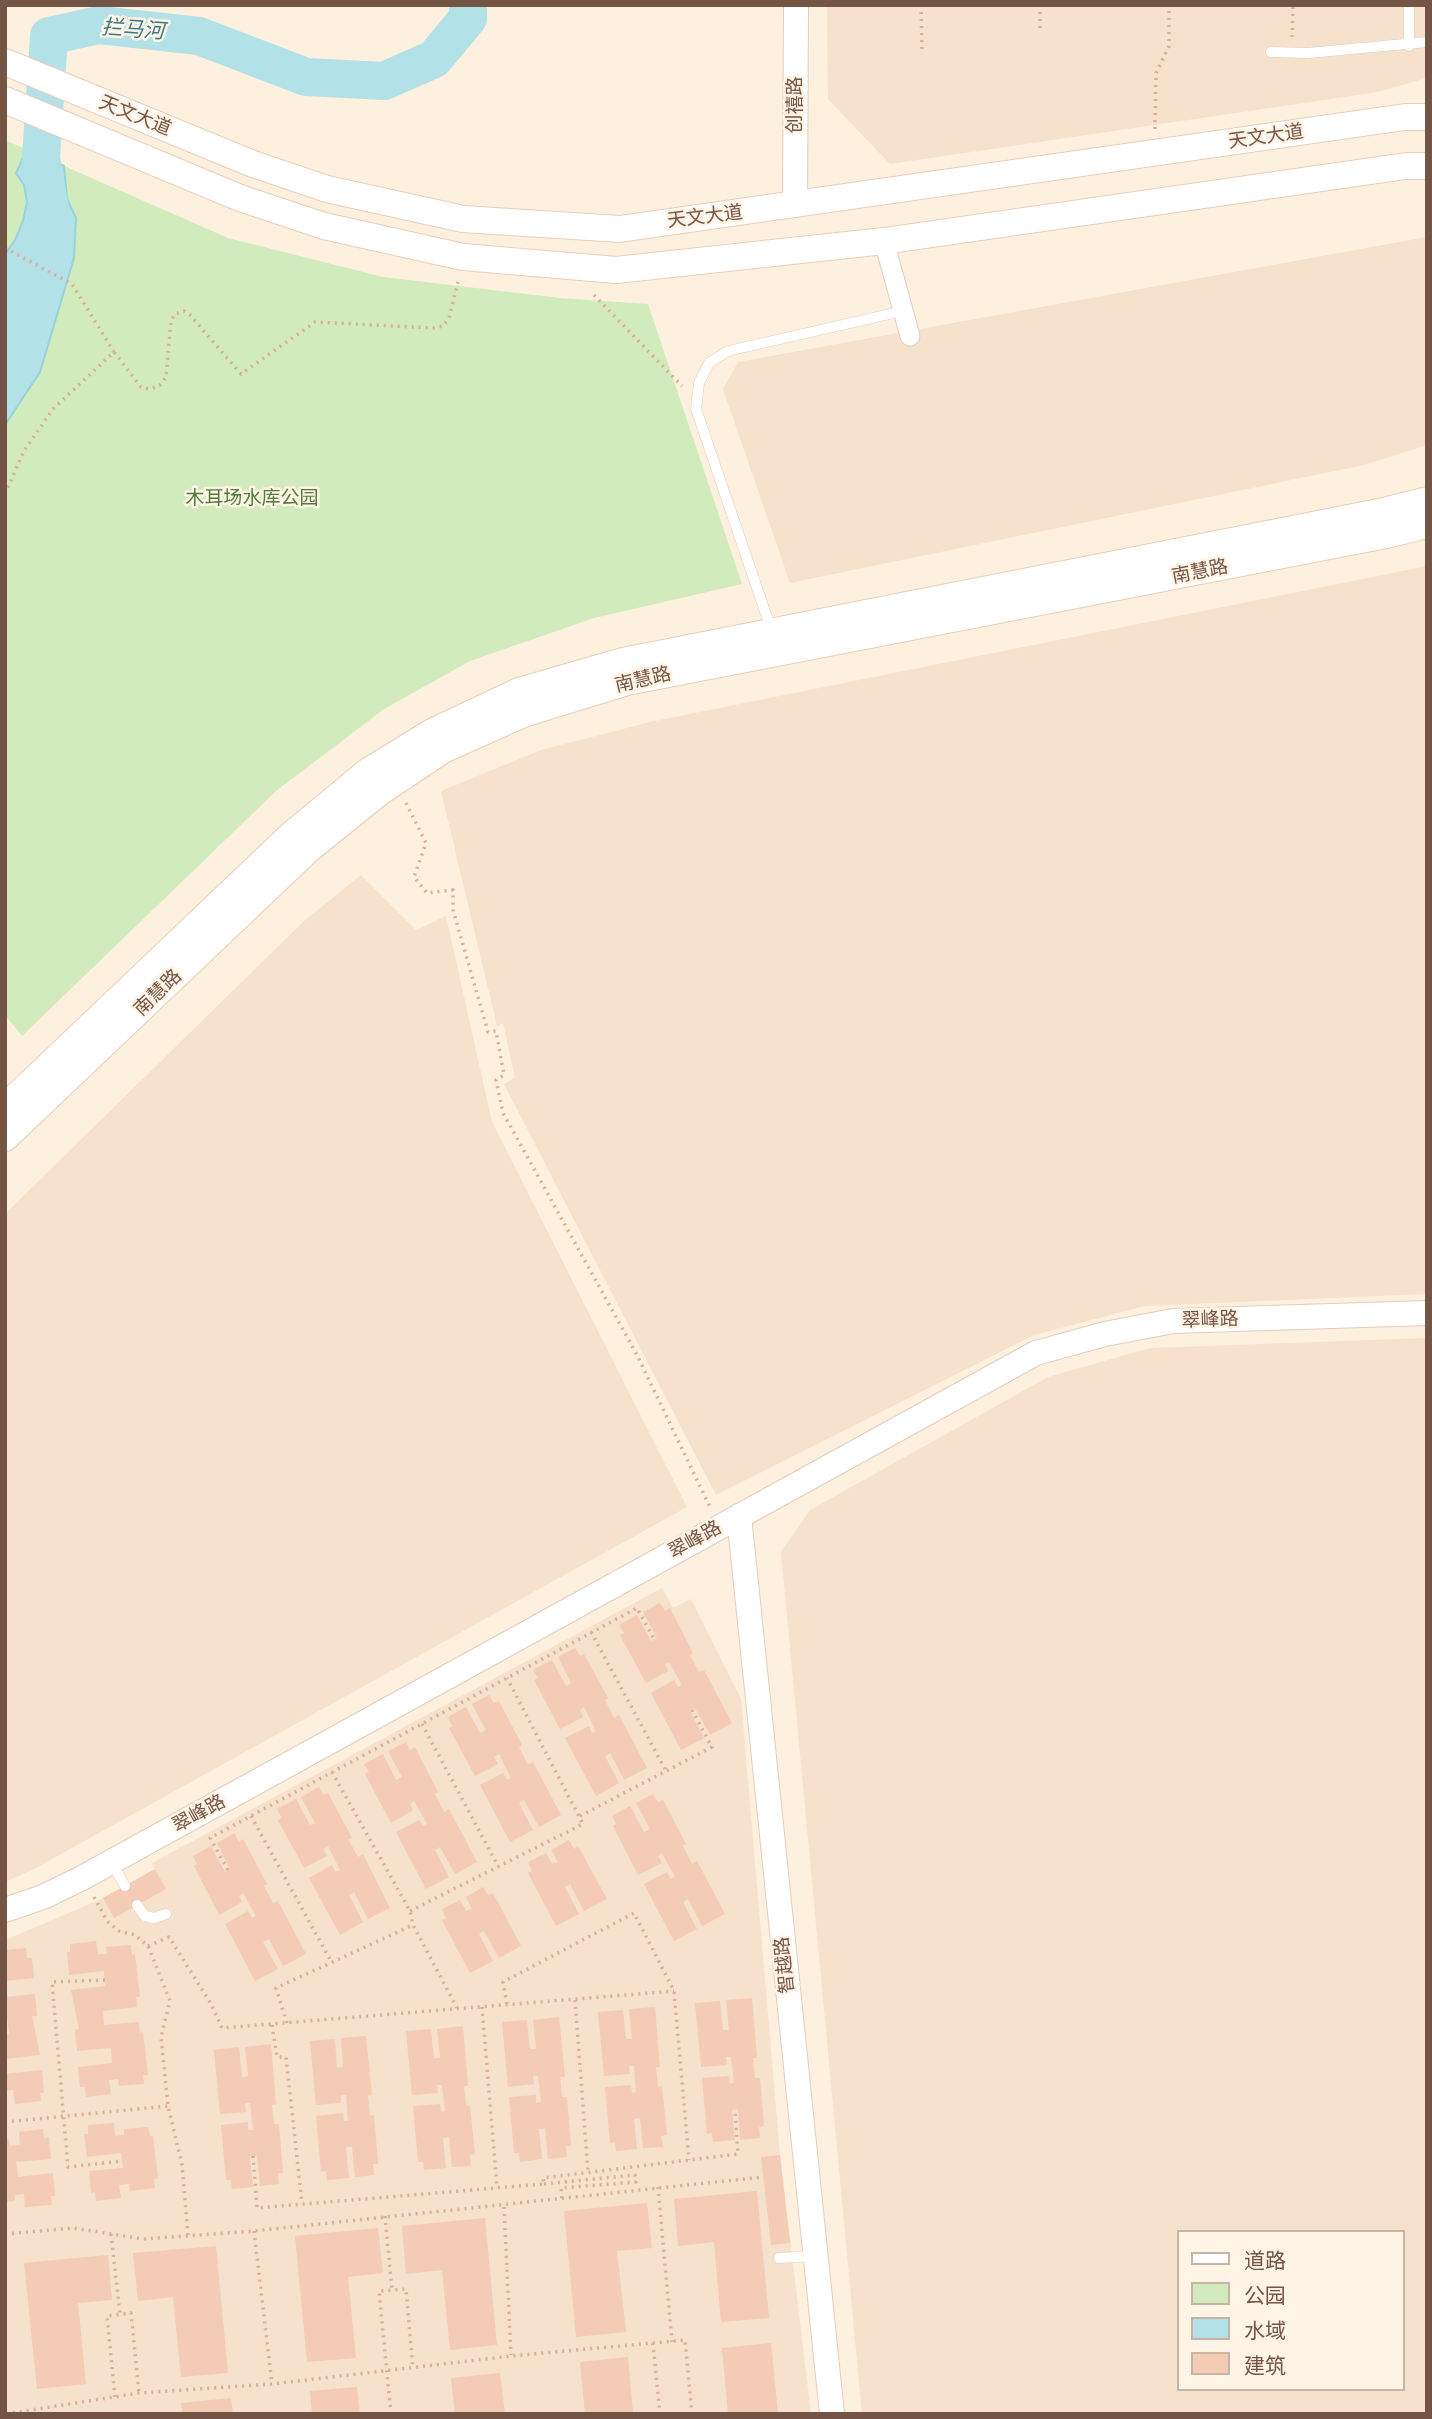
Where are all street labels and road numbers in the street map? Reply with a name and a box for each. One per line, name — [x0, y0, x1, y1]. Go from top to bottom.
street label: 创禧路 — [785, 77, 807, 133]
street label: 天文大道 — [95, 91, 175, 141]
street label: 天文大道 — [1227, 120, 1305, 154]
street label: 天文大道 — [666, 201, 744, 233]
street label: 南慧路 — [1170, 555, 1230, 589]
street label: 南慧路 — [613, 662, 673, 698]
street label: 南慧路 — [130, 965, 186, 1021]
street label: 翠峰路 — [1181, 1308, 1239, 1332]
street label: 翠峰路 — [665, 1516, 725, 1564]
street label: 翠峰路 — [169, 1790, 229, 1838]
street label: 智越路 — [771, 1935, 799, 1995]

